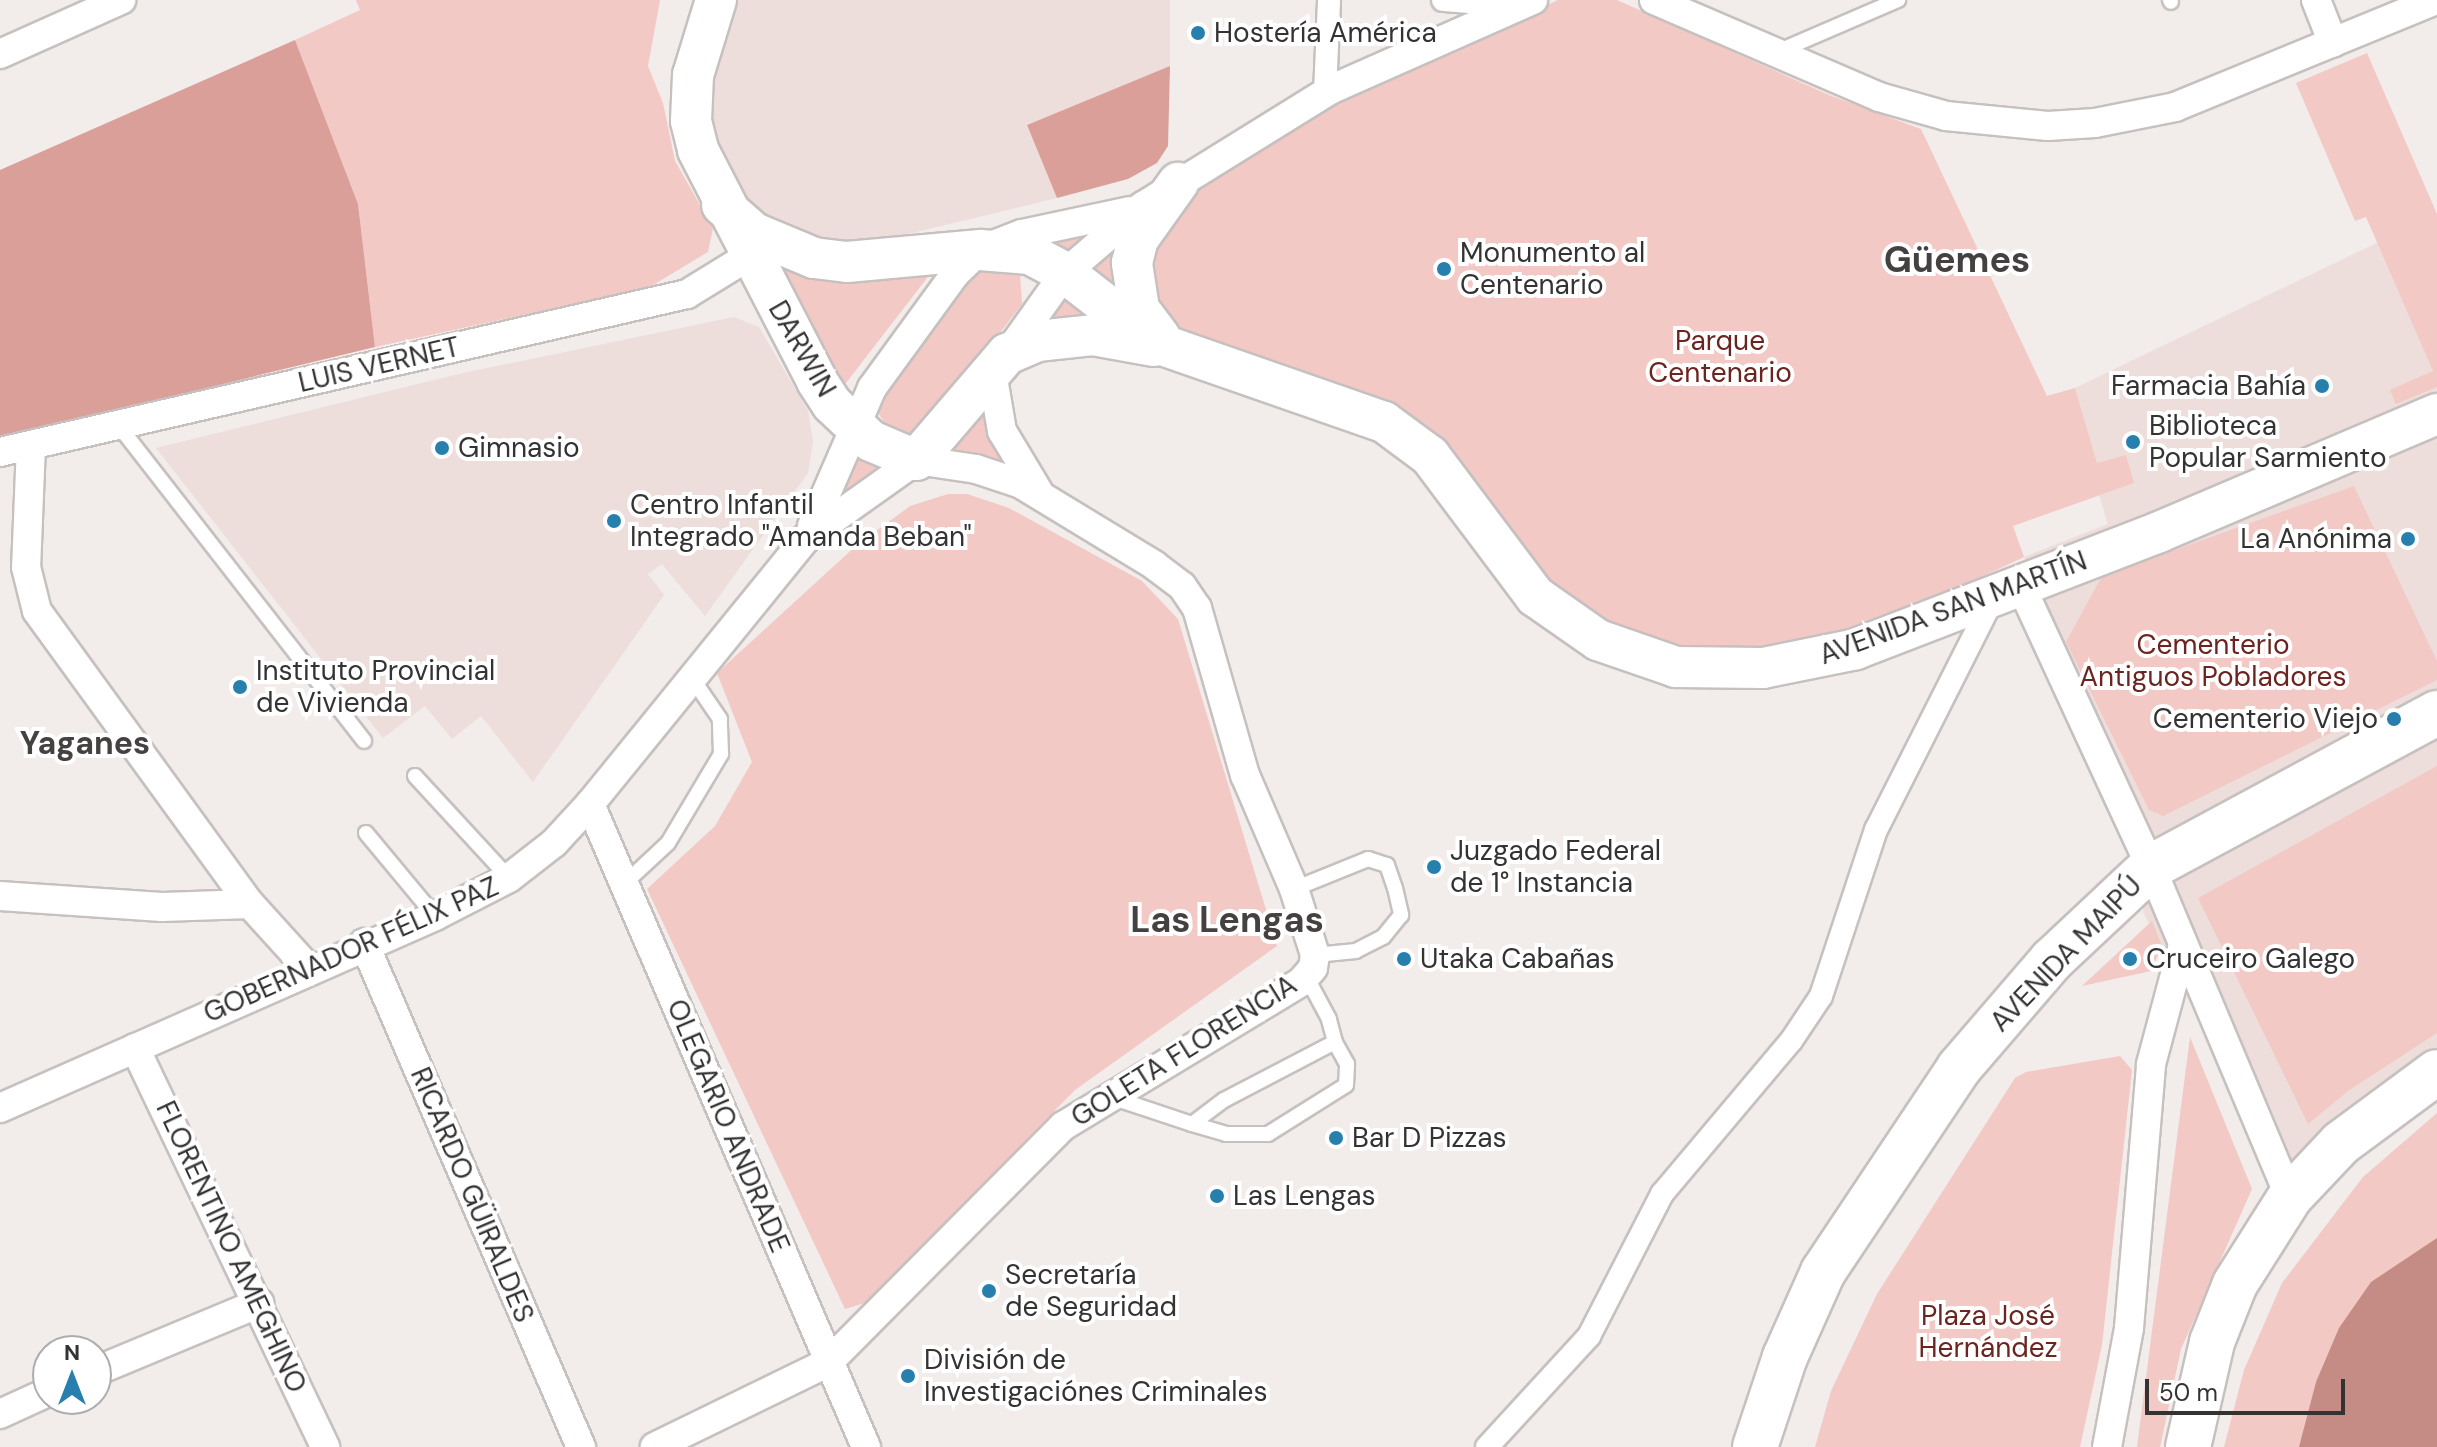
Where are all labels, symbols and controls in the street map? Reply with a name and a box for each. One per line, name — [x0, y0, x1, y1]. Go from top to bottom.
place label: Hostería América — [1214, 16, 1437, 50]
marker: Hostería América — [1189, 24, 1207, 42]
place label: Monumento al Centenario — [1460, 236, 1645, 302]
district label: Güemes — [1884, 238, 2030, 282]
marker: Monumento al Centenario — [1435, 260, 1453, 278]
street label: DARWIN — [761, 295, 843, 403]
park label: Parque Centenario — [1648, 324, 1792, 390]
street label: LUIS VERNET — [295, 330, 463, 400]
place label: Farmacia Bahía — [2111, 369, 2306, 403]
marker: Farmacia Bahía — [2313, 377, 2331, 395]
place label: Biblioteca Popular Sarmiento — [2149, 409, 2387, 475]
place label: Gimnasio — [458, 431, 580, 465]
marker: Biblioteca Popular Sarmiento — [2124, 433, 2142, 451]
marker: Gimnasio — [433, 439, 451, 457]
place label: Centro Infantil Integrado "Amanda Beban" — [630, 488, 972, 554]
marker: Centro Infantil Integrado "Amanda Beban" — [605, 512, 623, 530]
place label: La Anónima — [2240, 522, 2392, 556]
marker: La Anónima — [2399, 530, 2417, 548]
street label: AVENIDA SAN MARTÍN — [1815, 544, 2091, 672]
park label: Cementerio Antiguos Pobladores — [2079, 628, 2347, 694]
place label: Instituto Provincial de Vivienda — [256, 654, 495, 720]
marker: Instituto Provincial de Vivienda — [231, 678, 249, 696]
place label: Cementerio Viejo — [2153, 702, 2378, 736]
marker: Cementerio Viejo — [2385, 710, 2403, 728]
district label: Yaganes — [20, 724, 150, 762]
place label: Juzgado Federal de 1° Instancia — [1450, 834, 1661, 900]
marker: Juzgado Federal de 1° Instancia — [1425, 858, 1443, 876]
street label: AVENIDA MAIPÚ — [1983, 869, 2149, 1039]
street label: GOBERNADOR FÉLIX PAZ — [198, 870, 504, 1030]
district label: Las Lengas — [1130, 898, 1324, 942]
place label: Utaka Cabañas — [1420, 942, 1615, 976]
place label: Cruceiro Galego — [2146, 942, 2355, 976]
marker: Utaka Cabañas — [1395, 950, 1413, 968]
marker: Cruceiro Galego — [2121, 950, 2139, 968]
street label: GOLETA FLORENCIA — [1065, 968, 1303, 1134]
street label: OLEGARIO ANDRADE — [659, 994, 797, 1258]
street label: RICARDO GÜIRALDES — [403, 1062, 541, 1328]
street label: FLORENTINO AMEGHINO — [149, 1096, 313, 1398]
place label: Bar D Pizzas — [1352, 1121, 1507, 1155]
marker: Bar D Pizzas — [1327, 1129, 1345, 1147]
place label: Las Lengas — [1233, 1179, 1376, 1213]
marker: Las Lengas — [1208, 1187, 1226, 1205]
place label: Secretaría de Seguridad — [1005, 1258, 1177, 1324]
marker: Secretaría de Seguridad — [980, 1282, 998, 1300]
park label: Plaza José Hernández — [1919, 1299, 2057, 1365]
north arrow — [32, 1335, 112, 1415]
text: N — [64, 1338, 80, 1367]
place label: División de Investigaciónes Criminales — [924, 1343, 1267, 1409]
scale bar — [2149, 1363, 2349, 1413]
marker: División de Investigaciónes Criminales — [899, 1367, 917, 1385]
text: 50 m — [2159, 1377, 2218, 1408]

